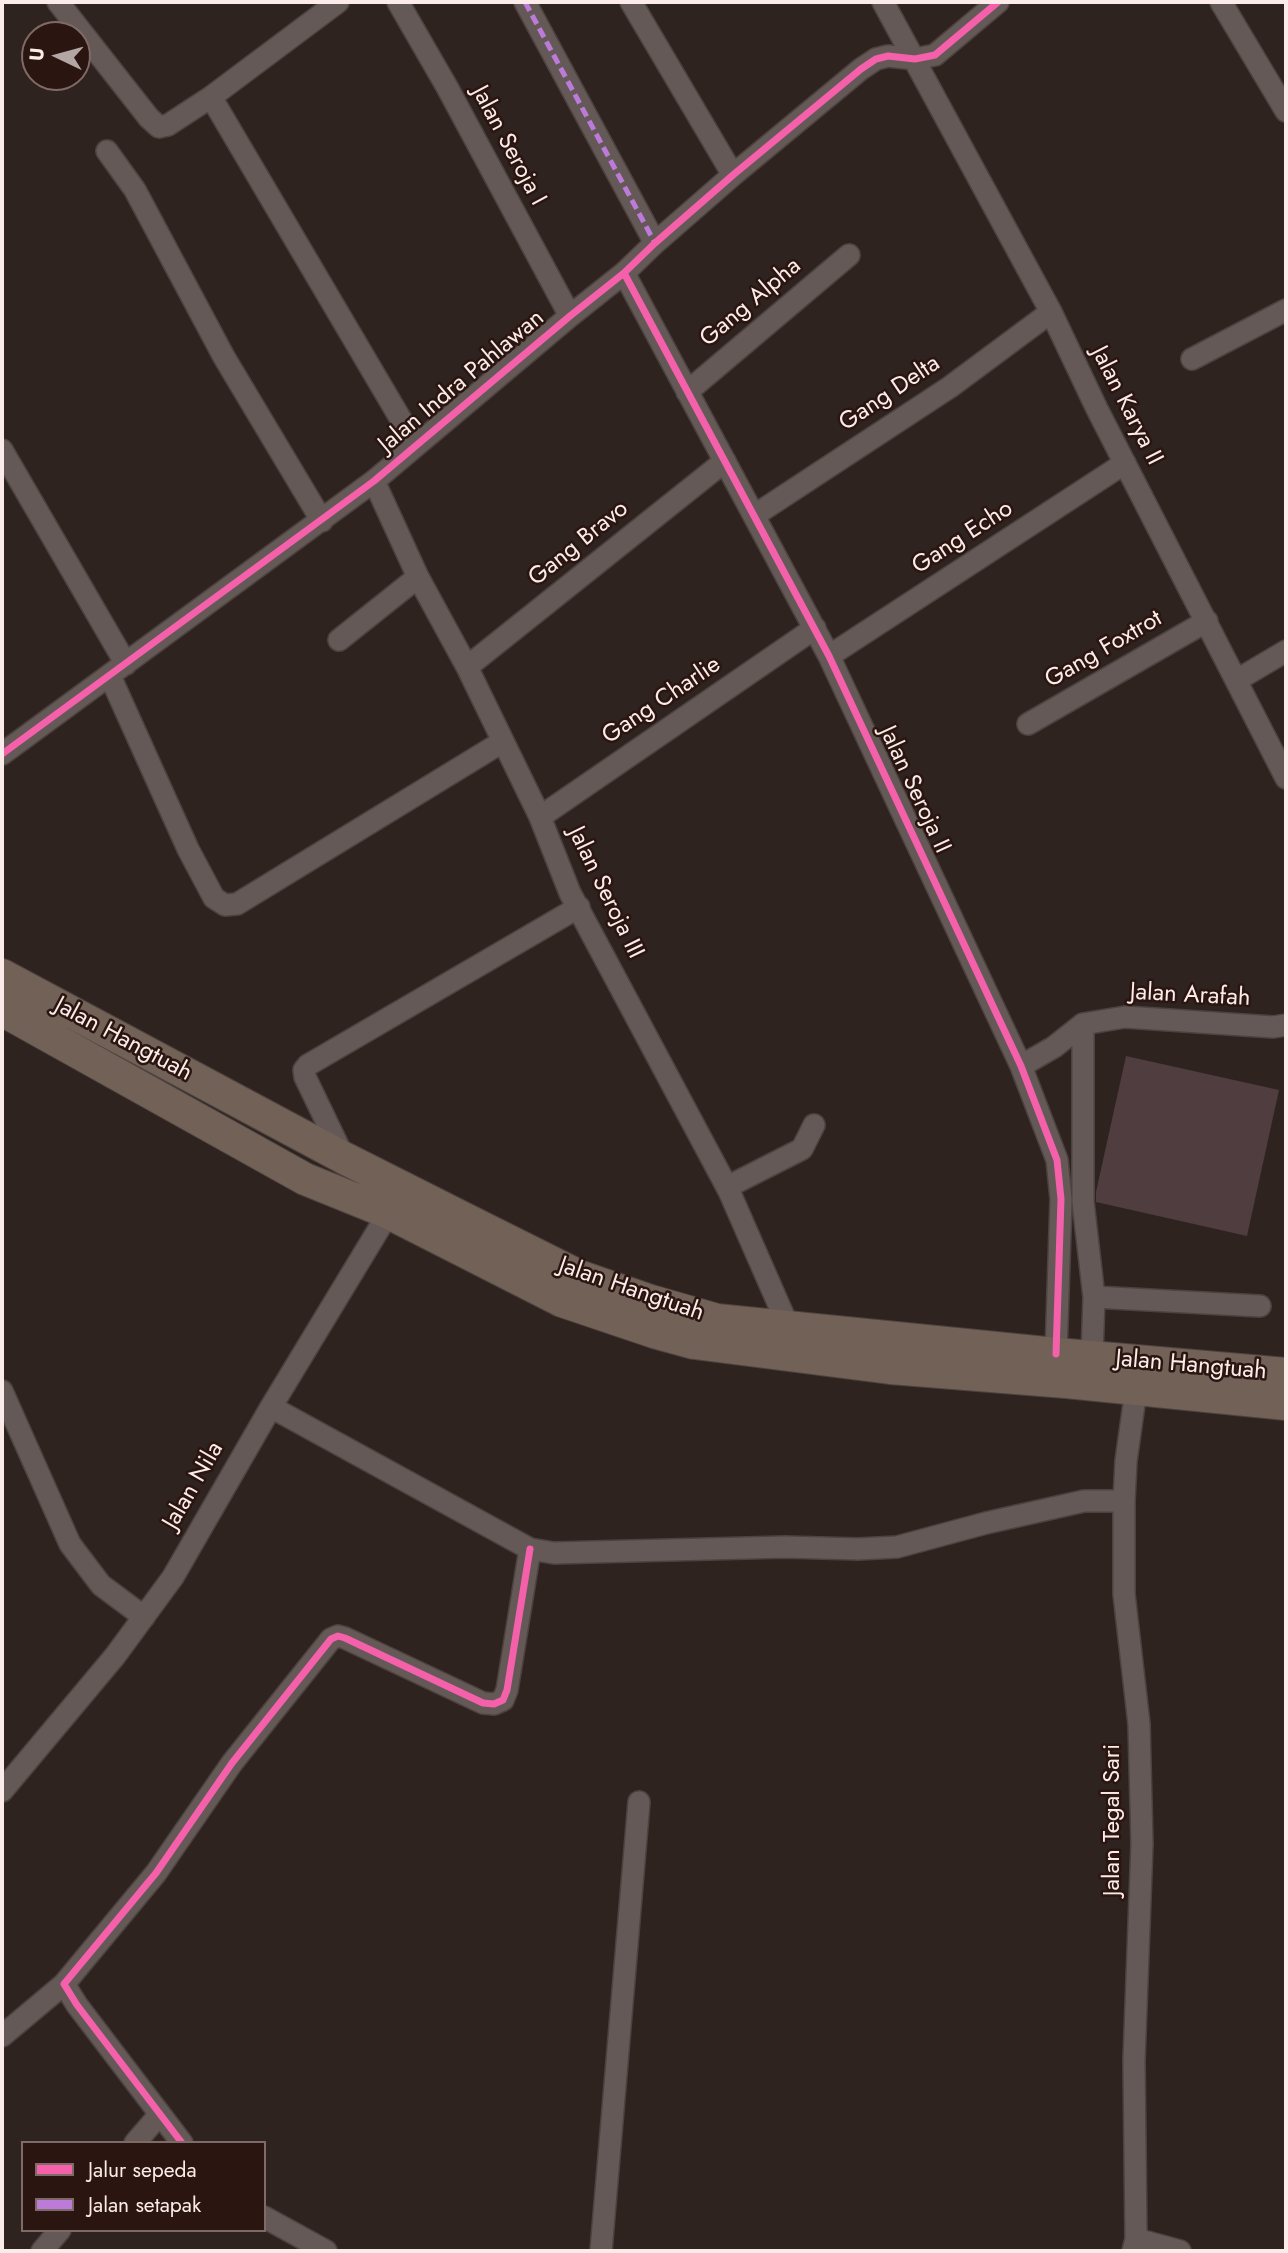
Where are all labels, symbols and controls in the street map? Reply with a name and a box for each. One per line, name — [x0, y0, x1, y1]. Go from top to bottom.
north arrow — [21, 21, 91, 91]
text: U — [23, 46, 51, 62]
street label: Jalan Seroja I — [464, 81, 552, 211]
street label: Gang Alpha — [695, 252, 807, 354]
street label: Jalan Indra Pahlawan — [373, 304, 551, 460]
street label: Jalan Karya II — [1084, 342, 1168, 470]
street label: Gang Delta — [834, 350, 946, 438]
street label: Gang Bravo — [523, 495, 635, 593]
street label: Gang Echo — [907, 495, 1019, 581]
street label: Gang Foxtrot — [1040, 605, 1168, 695]
street label: Gang Charlie — [597, 651, 727, 751]
street label: Jalan Seroja II — [872, 722, 956, 858]
street label: Jalan Seroja III — [561, 822, 649, 964]
street label: Jalan Arafah — [1129, 978, 1251, 1014]
street label: Jalan Hangtuah — [49, 992, 197, 1088]
street label: Jalan Hangtuah — [555, 1252, 707, 1328]
street label: Jalan Hangtuah — [1114, 1345, 1268, 1387]
street label: Jalan Nila — [158, 1437, 230, 1535]
street label: Jalan Tegal Sari — [1099, 1744, 1127, 1896]
legend — [21, 2141, 266, 2232]
text: Jalur sepeda — [88, 2155, 197, 2185]
text: Jalan setapak — [88, 2190, 201, 2220]

